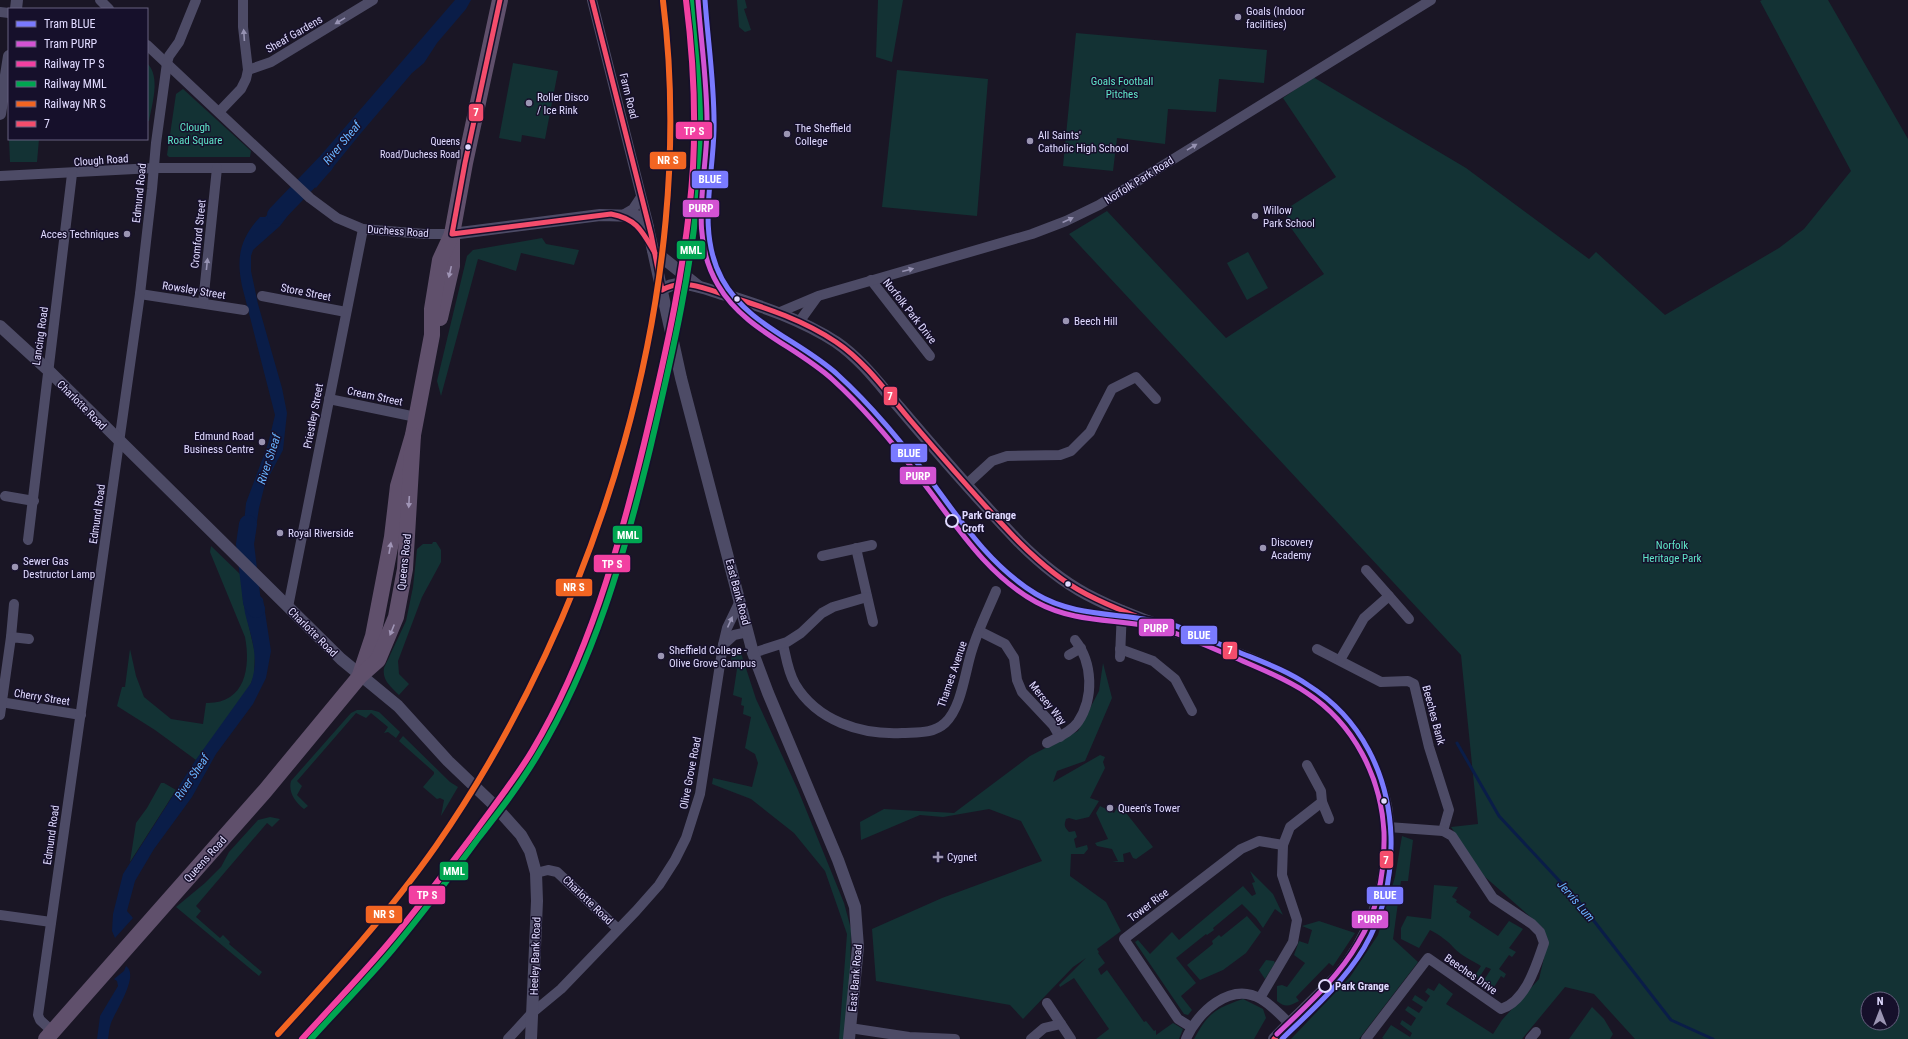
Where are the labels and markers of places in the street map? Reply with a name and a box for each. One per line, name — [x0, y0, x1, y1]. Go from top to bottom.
place label: Goals (Indoor facilities) — [1246, 5, 1305, 31]
marker: Goals (Indoor facilities) — [1233, 12, 1243, 22]
place label: Roller Disco / Ice Rink — [537, 91, 589, 117]
marker: Roller Disco / Ice Rink — [524, 98, 534, 108]
place label: The Sheffield College — [795, 122, 851, 148]
marker: The Sheffield College — [782, 129, 792, 139]
place label: All Saints' Catholic High School — [1038, 129, 1129, 155]
place label: Queens Road/Duchess Road — [380, 136, 460, 160]
marker: All Saints' Catholic High School — [1025, 136, 1035, 146]
marker: Queens Road/Duchess Road — [463, 142, 473, 152]
place label: Willow Park School — [1263, 204, 1315, 230]
marker: Willow Park School — [1250, 211, 1260, 221]
place label: Acces Techniques — [40, 228, 119, 241]
marker: Acces Techniques — [122, 229, 132, 239]
unlabelled marker — [732, 294, 742, 304]
place label: Beech Hill — [1074, 315, 1118, 328]
marker: Beech Hill — [1061, 316, 1071, 326]
place label: Edmund Road Business Centre — [184, 430, 254, 456]
marker: Edmund Road Business Centre — [257, 437, 267, 447]
place label: Park Grange Croft — [962, 509, 1016, 535]
marker: Park Grange Croft — [945, 514, 959, 528]
place label: Royal Riverside — [288, 527, 354, 540]
marker: Royal Riverside — [275, 528, 285, 538]
place label: Discovery Academy — [1271, 536, 1314, 562]
marker: Discovery Academy — [1258, 543, 1268, 553]
place label: Sewer Gas Destructor Lamp — [23, 555, 95, 581]
marker: Sewer Gas Destructor Lamp — [10, 562, 20, 572]
unlabelled marker — [1063, 579, 1073, 589]
place label: Sheffield College - Olive Grove Campus — [669, 644, 756, 670]
marker: Sheffield College - Olive Grove Campus — [656, 651, 666, 661]
unlabelled marker — [1379, 796, 1389, 806]
place label: Queen's Tower — [1118, 802, 1181, 815]
marker: Queen's Tower — [1105, 803, 1115, 813]
marker: Cygnet — [932, 851, 944, 863]
place label: Cygnet — [947, 851, 977, 864]
marker: Park Grange — [1318, 979, 1332, 993]
place label: Park Grange — [1335, 980, 1389, 993]

